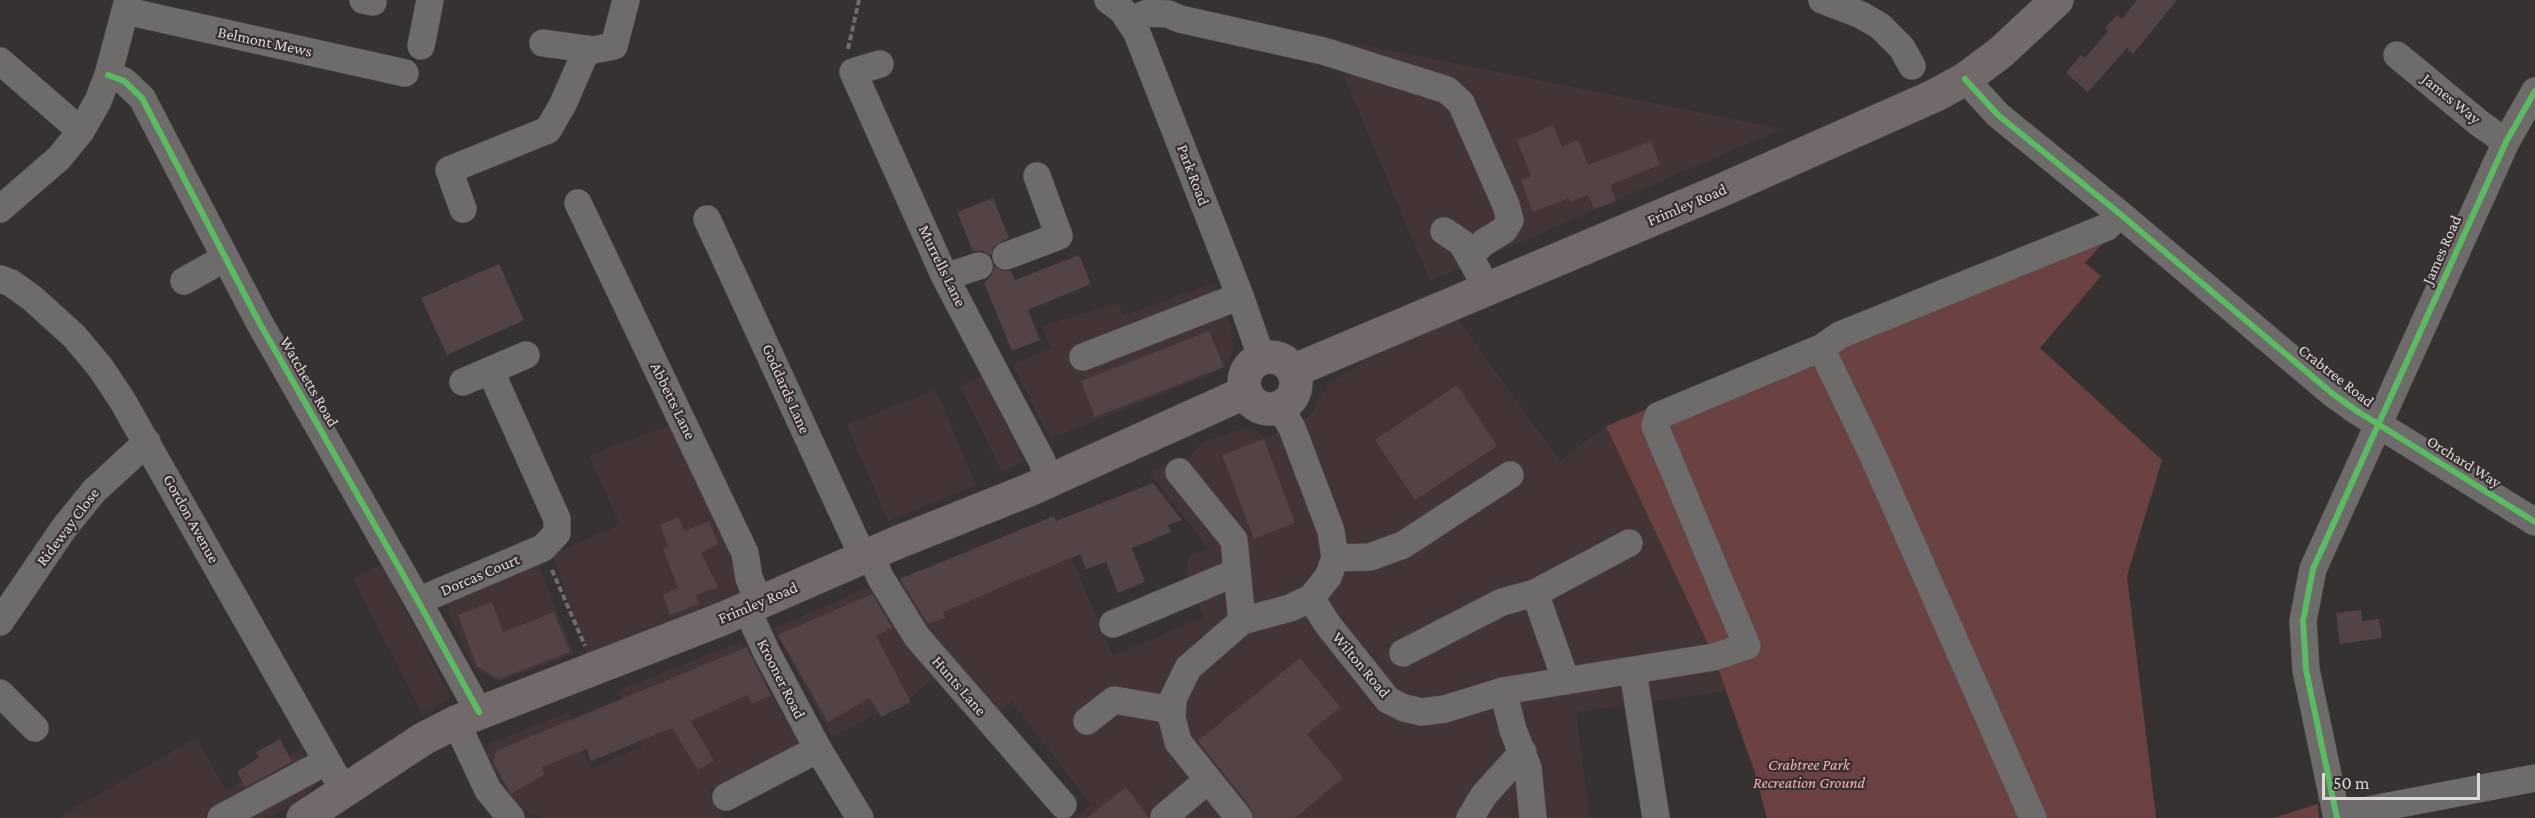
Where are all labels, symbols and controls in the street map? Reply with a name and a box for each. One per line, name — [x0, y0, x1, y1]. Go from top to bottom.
street label: Belmont Mews — [216, 23, 314, 61]
street label: James Way — [2418, 70, 2484, 128]
street label: Park Road — [1173, 142, 1213, 208]
street label: Frimley Road — [1644, 180, 1730, 230]
street label: James Road — [2418, 212, 2466, 288]
street label: Murrells Lane — [914, 222, 970, 310]
street label: Watchetts Road — [275, 334, 343, 430]
street label: Goddards Lane — [758, 341, 814, 437]
street label: Crabtree Road — [2294, 341, 2378, 411]
street label: Abbetts Lane — [646, 359, 700, 443]
street label: Orchard Way — [2423, 432, 2505, 492]
street label: Gordon Avenue — [159, 471, 223, 567]
street label: Rideway Close — [32, 484, 104, 570]
street label: Dorcas Court — [438, 550, 522, 600]
street label: Frimley Road — [715, 578, 801, 628]
street label: Wilton Road — [1328, 628, 1394, 702]
street label: Krooner Road — [753, 636, 809, 722]
street label: Hunts Lane — [928, 652, 990, 720]
park label: Crabtree Park Recreation Ground — [1753, 755, 1865, 793]
scale bar — [2325, 761, 2482, 799]
text: 50 m — [2333, 773, 2370, 793]

